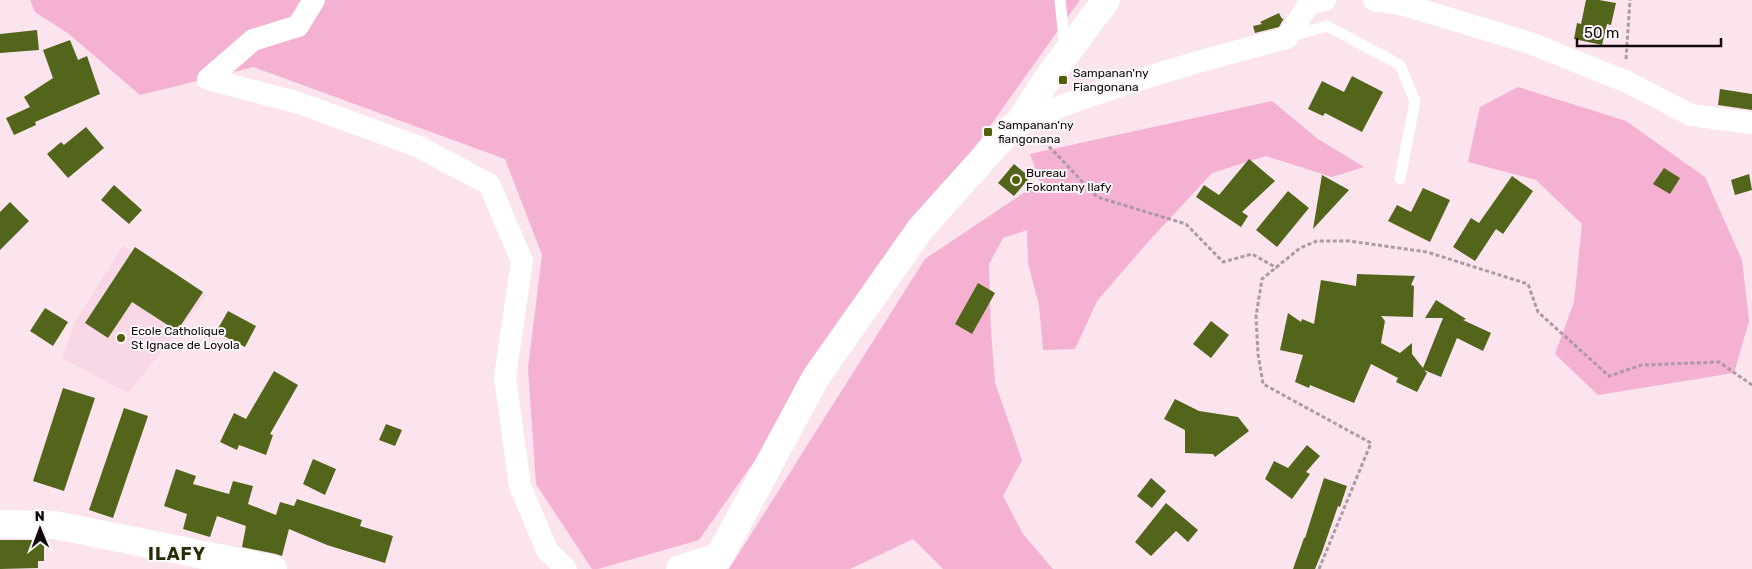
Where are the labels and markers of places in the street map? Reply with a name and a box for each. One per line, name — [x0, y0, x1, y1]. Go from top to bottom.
place label: Sampanan'ny Fiangonana — [1073, 66, 1149, 94]
marker: Sampanan'ny Fiangonana — [1057, 74, 1069, 86]
place label: Sampanan'ny fiangonana — [998, 118, 1074, 146]
marker: Sampanan'ny fiangonana — [982, 126, 994, 138]
place label: Bureau Fokontany Ilafy — [1026, 166, 1112, 194]
marker: Bureau Fokontany Ilafy — [1010, 174, 1022, 186]
place label: Ecole Catholique St Ignace de Loyola — [131, 324, 240, 352]
marker: Ecole Catholique St Ignace de Loyola — [115, 332, 127, 344]

